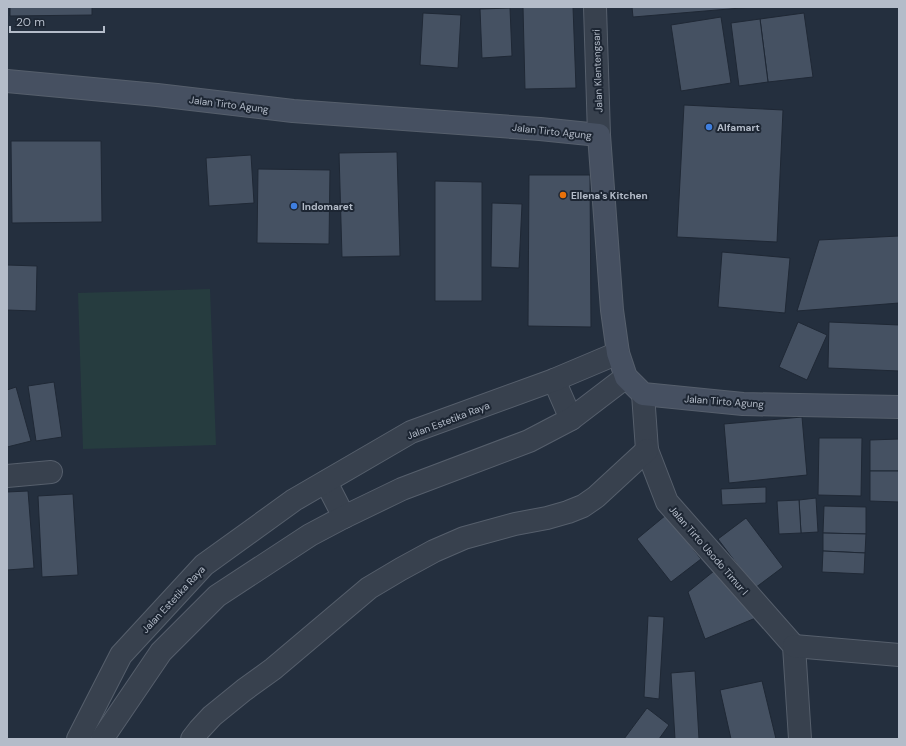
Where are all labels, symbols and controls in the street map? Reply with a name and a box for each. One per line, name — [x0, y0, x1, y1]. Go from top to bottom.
scale bar — [10, 8, 104, 34]
text: 20 m — [16, 14, 45, 30]
street label: Jalan Klentengsari — [590, 29, 605, 113]
street label: Jalan Tirto Agung — [189, 93, 270, 116]
street label: Jalan Tirto Agung — [512, 121, 593, 142]
place label: Alfamart — [717, 121, 760, 134]
marker: Alfamart — [704, 122, 714, 132]
place label: Ellena's Kitchen — [571, 189, 648, 202]
marker: Ellena's Kitchen — [558, 190, 568, 200]
place label: Indomaret — [302, 200, 353, 213]
marker: Indomaret — [289, 201, 299, 211]
street label: Jalan Tirto Agung — [684, 392, 765, 411]
street label: Jalan Estetika Raya — [405, 399, 491, 442]
street label: Jalan Tirto Usodo Timur I — [666, 503, 751, 598]
street label: Jalan Estetika Raya — [139, 563, 208, 636]

